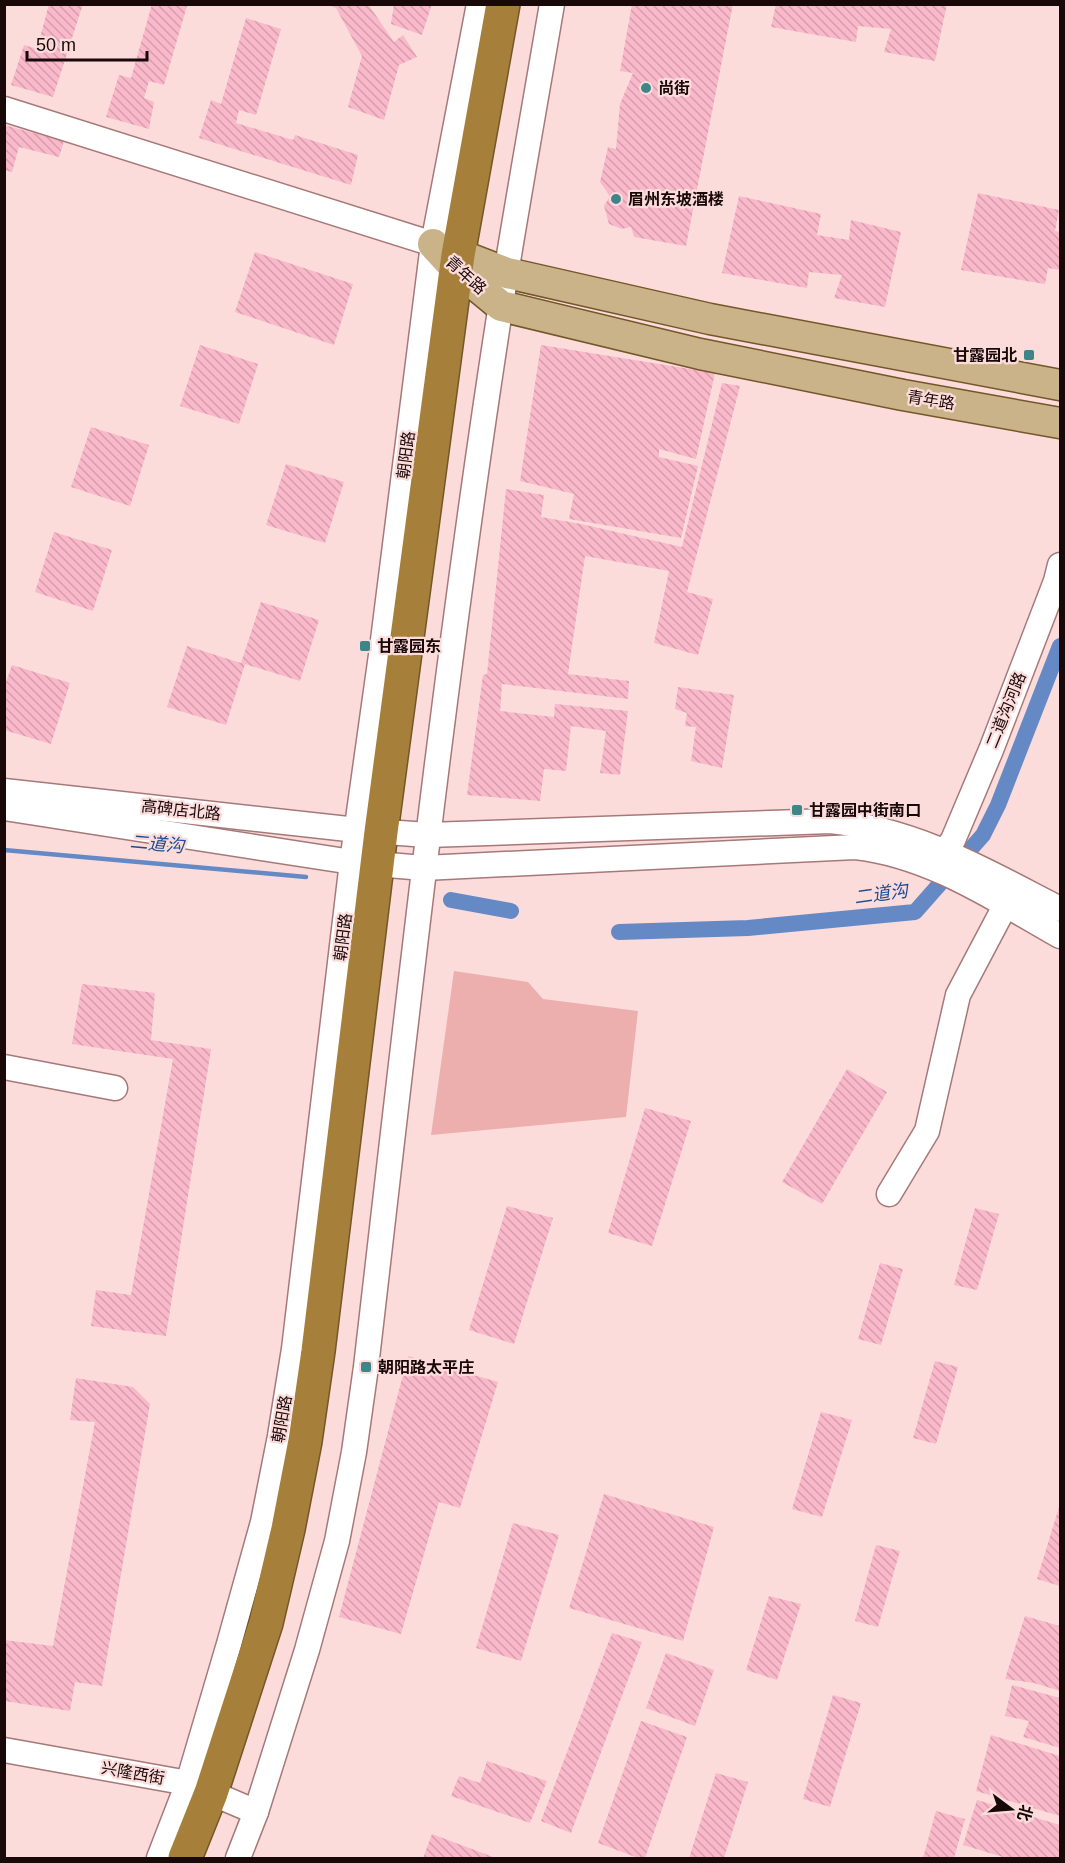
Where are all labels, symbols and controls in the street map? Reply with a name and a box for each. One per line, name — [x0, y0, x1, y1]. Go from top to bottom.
scale bar — [27, 24, 147, 62]
text: 50 m — [36, 35, 76, 55]
place label: 尚街 — [658, 80, 690, 97]
marker: 尚街 — [639, 81, 653, 95]
place label: 眉州东坡酒楼 — [628, 190, 724, 208]
marker: 眉州东坡酒楼 — [609, 192, 623, 206]
street label: 青年路 — [442, 253, 490, 297]
place label: 甘露园北 — [953, 347, 1017, 364]
marker: 甘露园北 — [1022, 348, 1036, 362]
street label: 青年路 — [906, 388, 956, 412]
street label: 朝阳路 — [395, 430, 417, 480]
place label: 甘露园东 — [377, 638, 441, 655]
marker: 甘露园东 — [358, 639, 372, 653]
street label: 二道沟河路 — [983, 670, 1029, 750]
street label: 高碑店北路 — [140, 797, 222, 823]
place label: 甘露园中街南口 — [809, 802, 921, 819]
marker: 甘露园中街南口 — [790, 803, 804, 817]
water label: 二道沟 — [129, 832, 187, 856]
water label: 二道沟 — [853, 880, 911, 908]
street label: 朝阳路 — [332, 912, 354, 962]
place label: 朝阳路太平庄 — [378, 1359, 474, 1376]
marker: 朝阳路太平庄 — [359, 1360, 373, 1374]
street label: 朝阳路 — [269, 1394, 295, 1444]
street label: 兴隆西街 — [100, 1759, 166, 1787]
north arrow — [981, 1779, 1041, 1839]
text: 北 — [1015, 1803, 1035, 1823]

